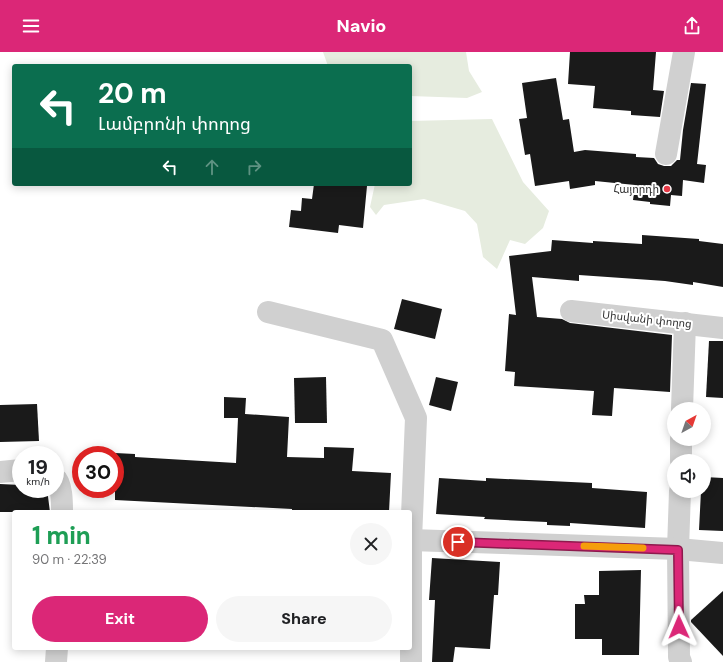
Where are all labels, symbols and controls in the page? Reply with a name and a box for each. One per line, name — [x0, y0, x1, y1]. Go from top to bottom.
text: Navio — [337, 14, 386, 38]
icon: menu — [20, 15, 42, 37]
icon: share — [681, 15, 703, 37]
text: 20 m — [98, 75, 167, 112]
icon: left — [32, 80, 84, 132]
text: Լամբրոնի փողոց — [98, 112, 251, 136]
icon: left — [159, 156, 181, 178]
icon: ahead — [201, 156, 223, 178]
icon: right — [243, 156, 265, 178]
place label: Հայորդի — [613, 182, 659, 196]
marker: Հայորդի — [662, 184, 672, 194]
street label: Սիսվանի փողոց — [601, 307, 693, 331]
north arrow — [667, 402, 711, 446]
map controls — [667, 402, 711, 498]
speed limit sign: 30 — [72, 446, 124, 498]
text: 19 — [28, 454, 48, 480]
button: sound — [667, 454, 711, 498]
text: km/h — [26, 475, 50, 488]
text: 1 min — [32, 520, 91, 551]
button: close — [350, 523, 392, 565]
pin — [441, 525, 475, 559]
icon: arrive — [447, 531, 469, 553]
text: 90 m · 22:39 — [32, 551, 107, 568]
button: Exit — [32, 596, 208, 642]
button: Share — [216, 596, 392, 642]
position arrow — [658, 606, 700, 648]

